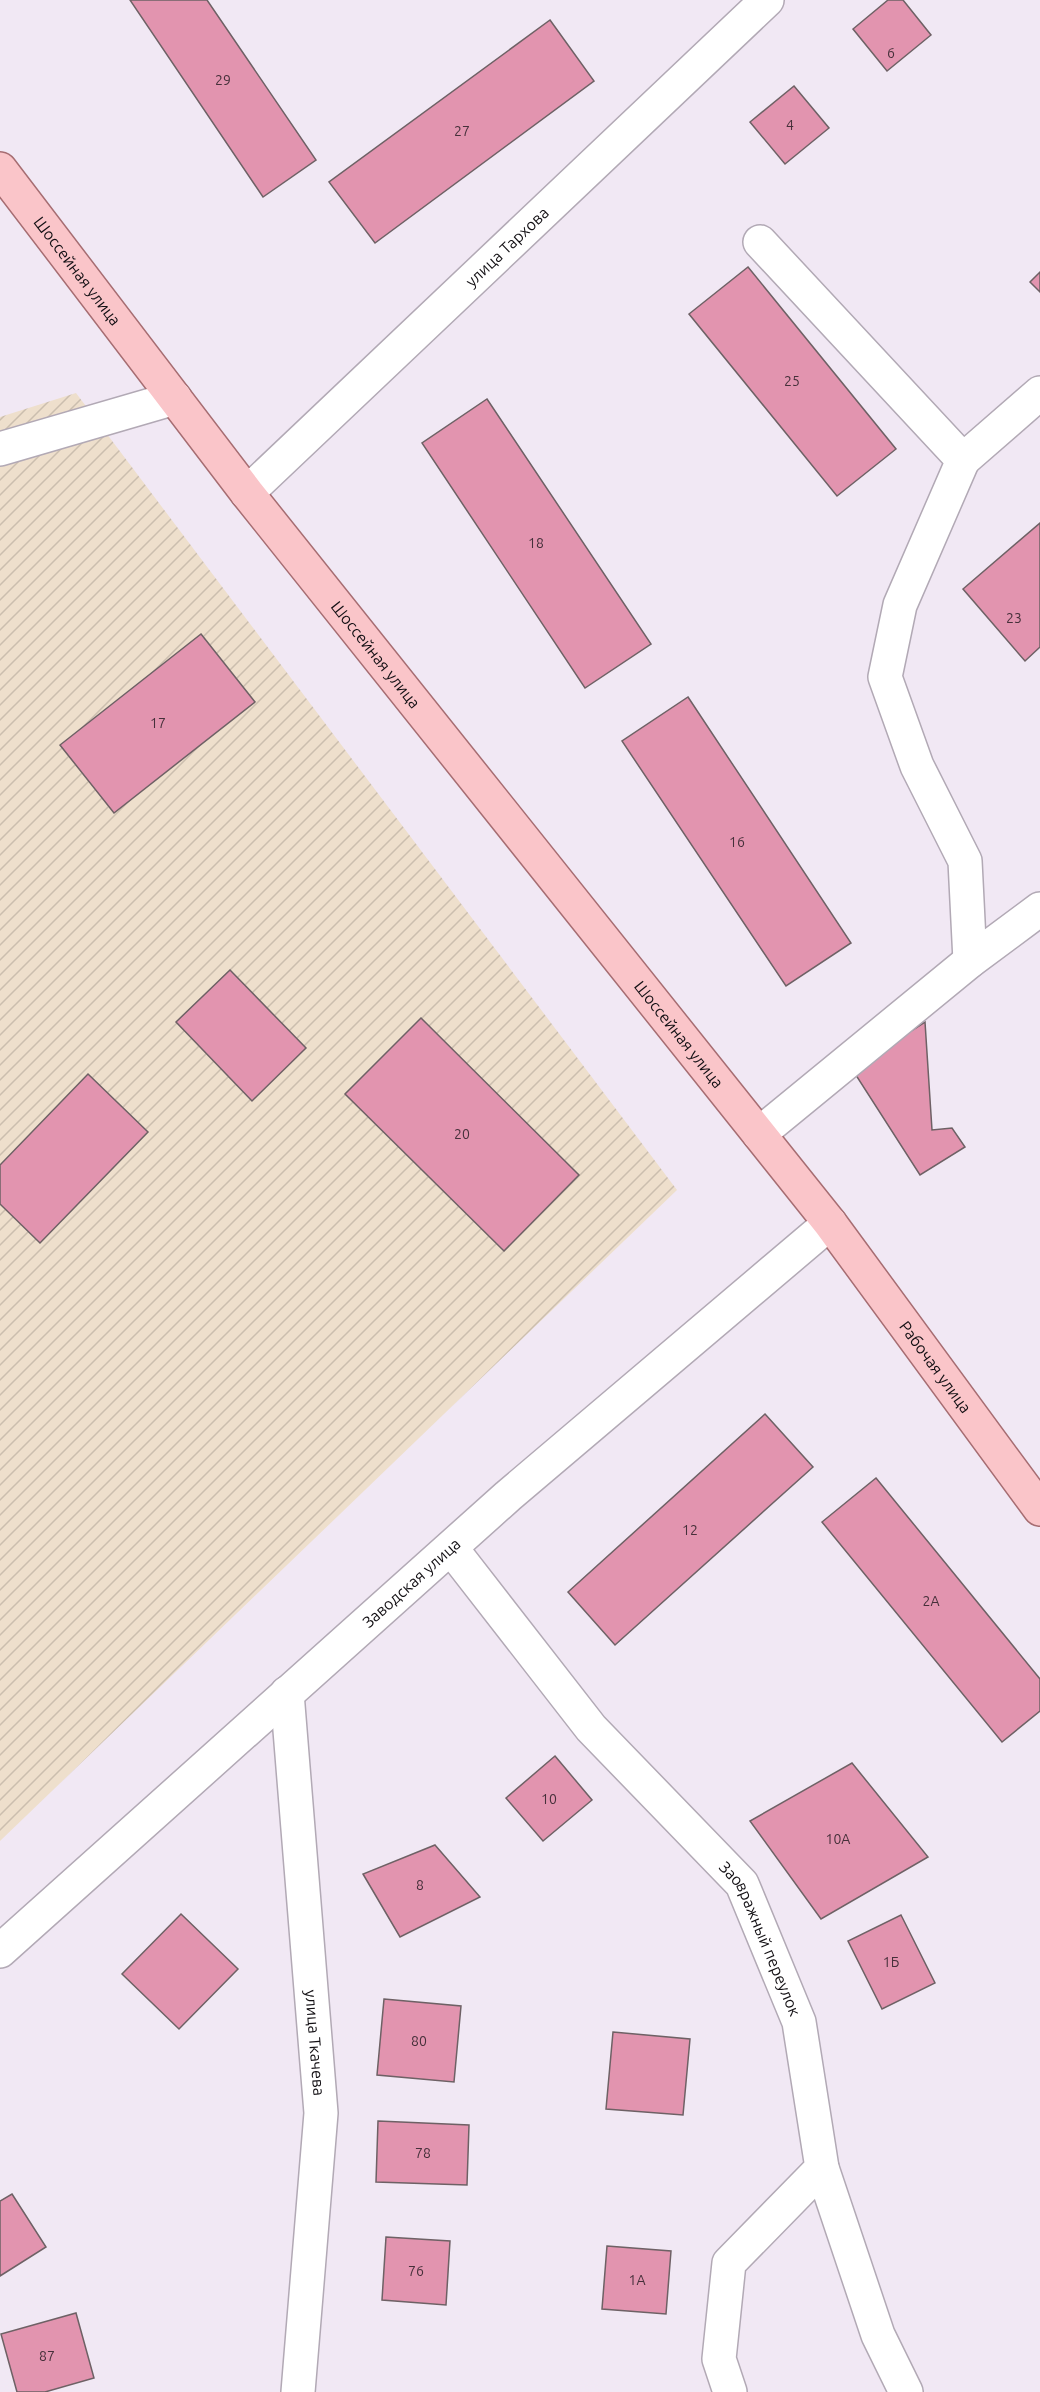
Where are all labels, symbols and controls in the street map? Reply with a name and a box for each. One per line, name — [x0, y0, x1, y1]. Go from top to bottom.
house number: 6 — [887, 45, 895, 61]
house number: 29 — [215, 72, 231, 88]
house number: 4 — [786, 117, 794, 133]
house number: 27 — [454, 123, 470, 139]
street label: улица Тархова — [462, 203, 552, 290]
street label: Шоссейная улица — [30, 213, 125, 329]
house number: 25 — [784, 373, 800, 389]
house number: 18 — [528, 535, 544, 551]
street label: Шоссейная улица — [328, 597, 424, 712]
house number: 23 — [1006, 610, 1022, 626]
house number: 17 — [150, 715, 166, 731]
house number: 16 — [729, 834, 745, 850]
street label: Шоссейная улица — [631, 977, 727, 1091]
house number: 20 — [454, 1126, 470, 1142]
street label: Рабочая улица — [896, 1317, 975, 1416]
house number: 12 — [682, 1522, 698, 1538]
street label: Заводская улица — [359, 1534, 464, 1631]
house number: 2А — [923, 1593, 940, 1609]
house number: 10 — [541, 1791, 557, 1807]
house number: 10А — [826, 1831, 850, 1847]
street label: Заовражный переулок — [716, 1858, 804, 2019]
house number: 8 — [416, 1877, 424, 1893]
house number: 1Б — [883, 1954, 899, 1970]
street label: улица Ткачева — [302, 1989, 329, 2097]
house number: 80 — [411, 2033, 427, 2049]
house number: 78 — [415, 2145, 431, 2161]
house number: 76 — [408, 2263, 424, 2279]
house number: 1А — [629, 2272, 646, 2288]
house number: 87 — [39, 2348, 55, 2364]

